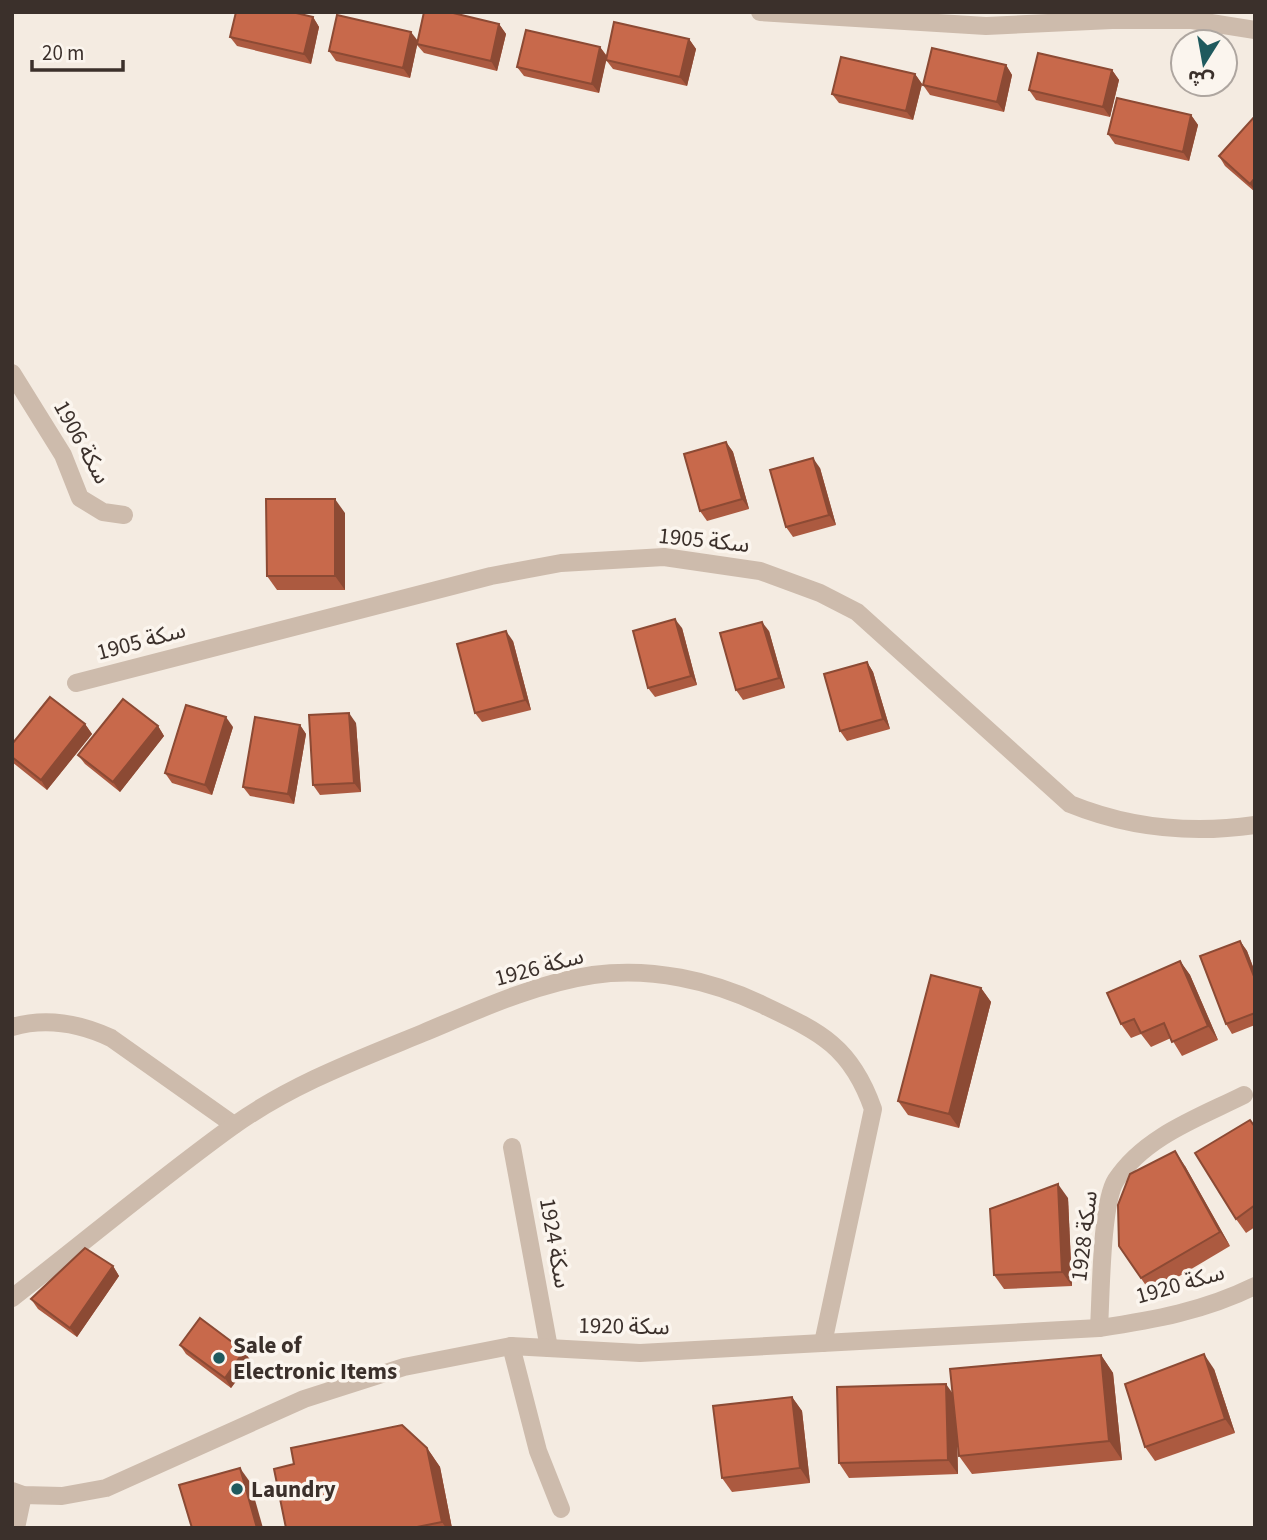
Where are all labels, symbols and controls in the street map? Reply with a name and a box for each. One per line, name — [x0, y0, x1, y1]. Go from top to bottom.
scale bar — [32, 28, 122, 72]
north arrow — [1169, 28, 1239, 98]
text: 20 m — [42, 38, 84, 68]
text: ش — [1186, 62, 1216, 94]
street label: سكة 1906 — [45, 394, 119, 490]
street label: سكة 1905 — [657, 519, 751, 561]
street label: سكة 1905 — [93, 613, 189, 669]
street label: سكة 1926 — [491, 939, 587, 995]
street label: سكة 1928 — [1062, 1189, 1106, 1283]
street label: سكة 1924 — [531, 1195, 579, 1291]
street label: سكة 1920 — [1132, 1256, 1228, 1312]
street label: سكة 1920 — [578, 1309, 670, 1343]
place label: Sale of Electronic Items — [233, 1329, 397, 1388]
marker: Sale of Electronic Items — [211, 1350, 227, 1366]
place label: Laundry — [251, 1473, 336, 1506]
marker: Laundry — [229, 1481, 245, 1497]

